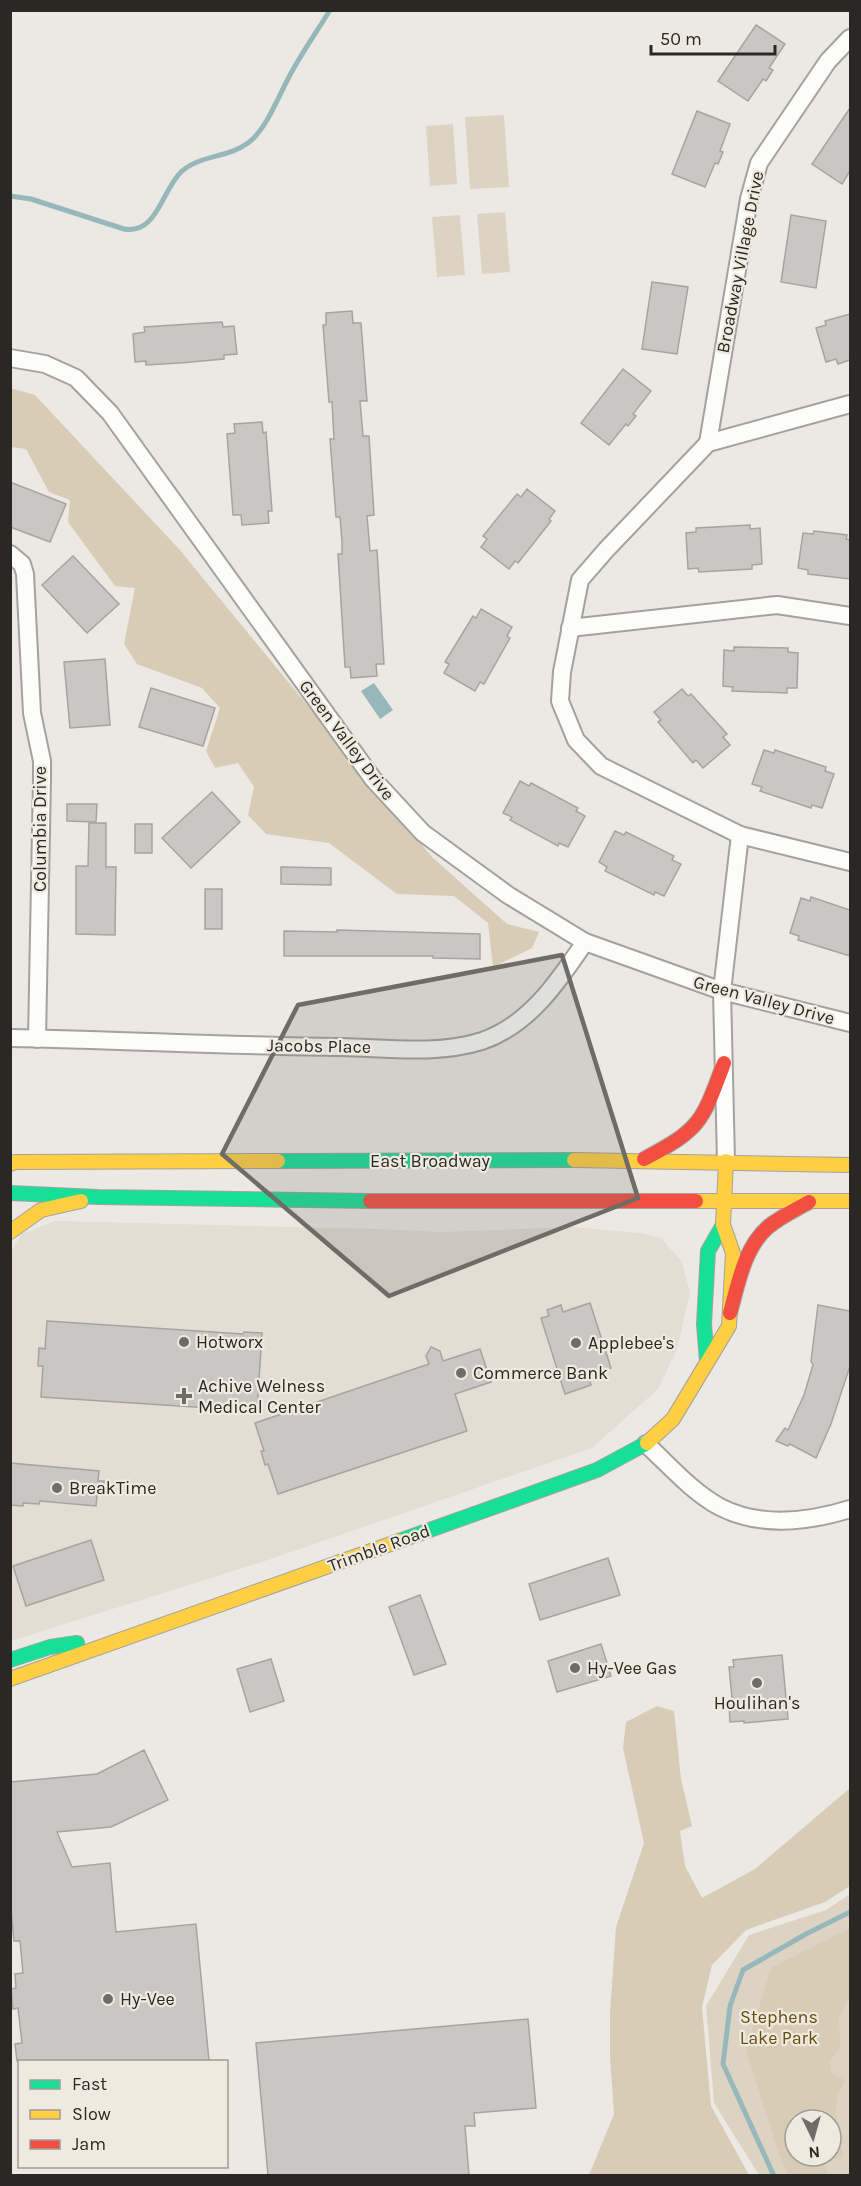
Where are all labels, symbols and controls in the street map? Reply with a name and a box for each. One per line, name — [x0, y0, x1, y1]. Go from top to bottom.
scale bar — [651, 18, 776, 56]
text: 50 m — [660, 28, 702, 50]
street label: Broadway Village Drive — [712, 169, 768, 355]
street label: Green Valley Drive — [295, 675, 399, 805]
street label: Columbia Drive — [29, 766, 51, 892]
street label: Green Valley Drive — [691, 971, 837, 1029]
street label: Jacobs Place — [267, 1034, 371, 1058]
street label: East Broadway — [370, 1150, 491, 1172]
place label: Hotworx — [196, 1331, 263, 1353]
place label: Applebee's — [588, 1332, 675, 1354]
marker: Hotworx — [177, 1335, 191, 1349]
marker: Applebee's — [569, 1336, 583, 1350]
place label: Commerce Bank — [473, 1362, 608, 1384]
marker: Commerce Bank — [454, 1366, 468, 1380]
place label: Achive Welness Medical Center — [198, 1375, 325, 1418]
marker: Achive Welness Medical Center — [175, 1387, 193, 1405]
place label: BreakTime — [69, 1477, 156, 1499]
marker: BreakTime — [50, 1481, 64, 1495]
street label: Trimble Road — [325, 1519, 433, 1577]
place label: Hy-Vee Gas — [587, 1657, 677, 1679]
marker: Hy-Vee Gas — [568, 1661, 582, 1675]
marker: Houlihan's — [750, 1676, 764, 1690]
place label: Houlihan's — [714, 1692, 800, 1714]
place label: Hy-Vee — [120, 1988, 175, 2010]
marker: Hy-Vee — [101, 1992, 115, 2006]
park label: Stephens Lake Park — [740, 2006, 818, 2049]
legend — [18, 2060, 228, 2168]
text: Fast — [72, 2073, 107, 2095]
text: Slow — [72, 2103, 111, 2125]
north arrow — [783, 2108, 843, 2168]
text: Jam — [72, 2133, 106, 2155]
text: N — [808, 2142, 821, 2162]

